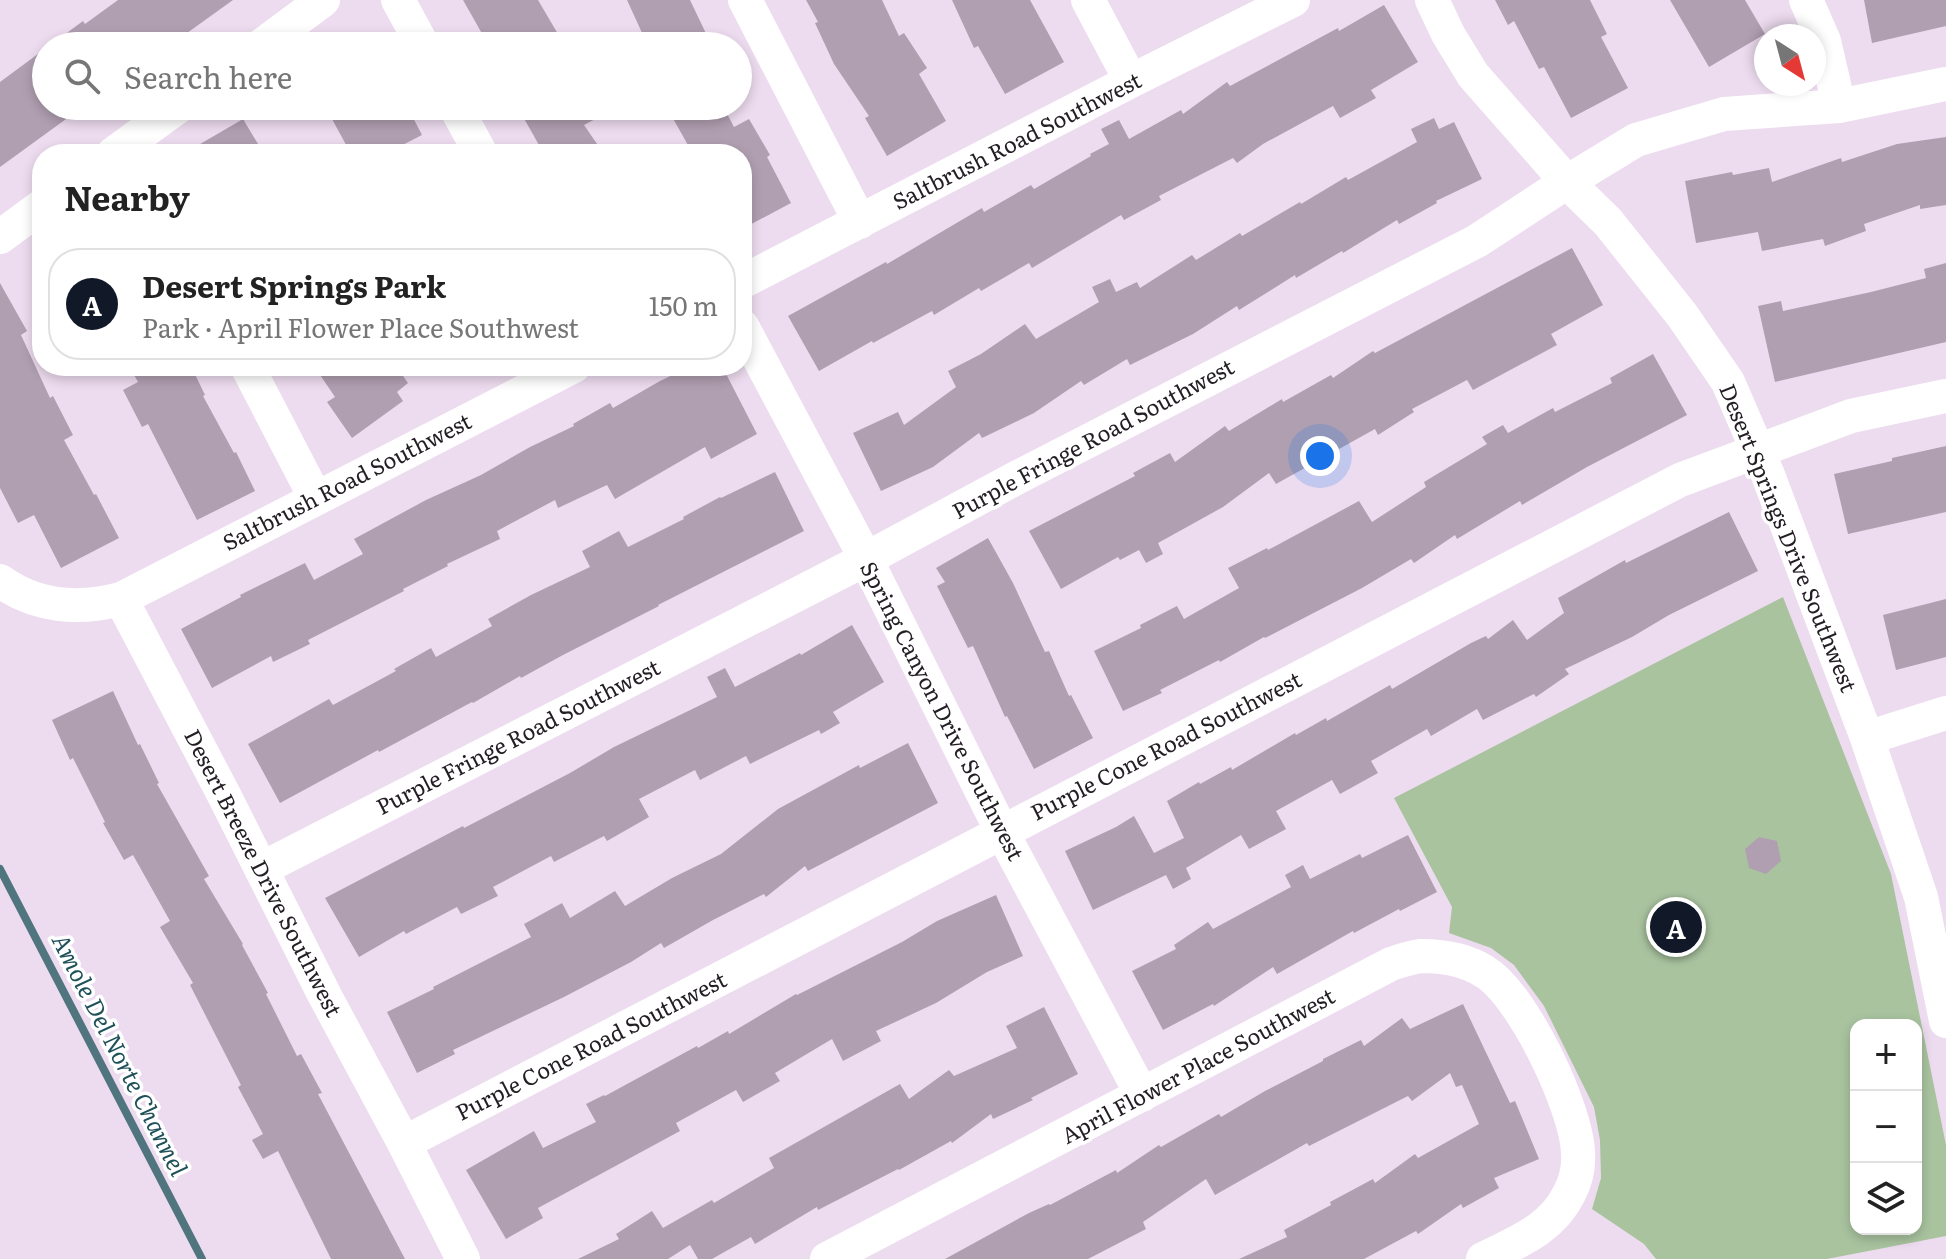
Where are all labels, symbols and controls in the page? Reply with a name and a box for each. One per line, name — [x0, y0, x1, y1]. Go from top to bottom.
north arrow — [1754, 24, 1826, 96]
search box — [32, 32, 752, 120]
icon: search — [60, 54, 104, 98]
text: Search here — [124, 54, 292, 98]
street label: Saltbrush Road Southwest — [886, 62, 1146, 217]
text: Nearby — [64, 171, 190, 221]
text: Desert Springs Park — [142, 263, 446, 307]
text: A — [82, 285, 102, 324]
text: 150 m — [649, 285, 718, 324]
text: Park · April Flower Place Southwest — [142, 307, 579, 346]
street label: Purple Fringe Road Southwest — [946, 349, 1239, 526]
street label: Desert Springs Drive Southwest — [1712, 378, 1867, 697]
street label: Saltbrush Road Southwest — [216, 403, 476, 558]
your location — [1300, 436, 1340, 476]
street label: Spring Canyon Drive Southwest — [853, 555, 1033, 866]
street label: Purple Fringe Road Southwest — [370, 649, 665, 822]
street label: Purple Cone Road Southwest — [1024, 662, 1307, 827]
street label: Desert Breeze Drive Southwest — [177, 723, 352, 1022]
pin: A — [1650, 897, 1702, 957]
water label: Amole Del Norte Channel — [45, 927, 198, 1181]
street label: Purple Cone Road Southwest — [449, 962, 732, 1127]
street label: April Flower Place Southwest — [1055, 978, 1340, 1151]
map controls — [1850, 1019, 1922, 1235]
button: + — [1850, 1019, 1922, 1091]
button: − — [1850, 1091, 1922, 1163]
button: layers — [1850, 1163, 1922, 1235]

